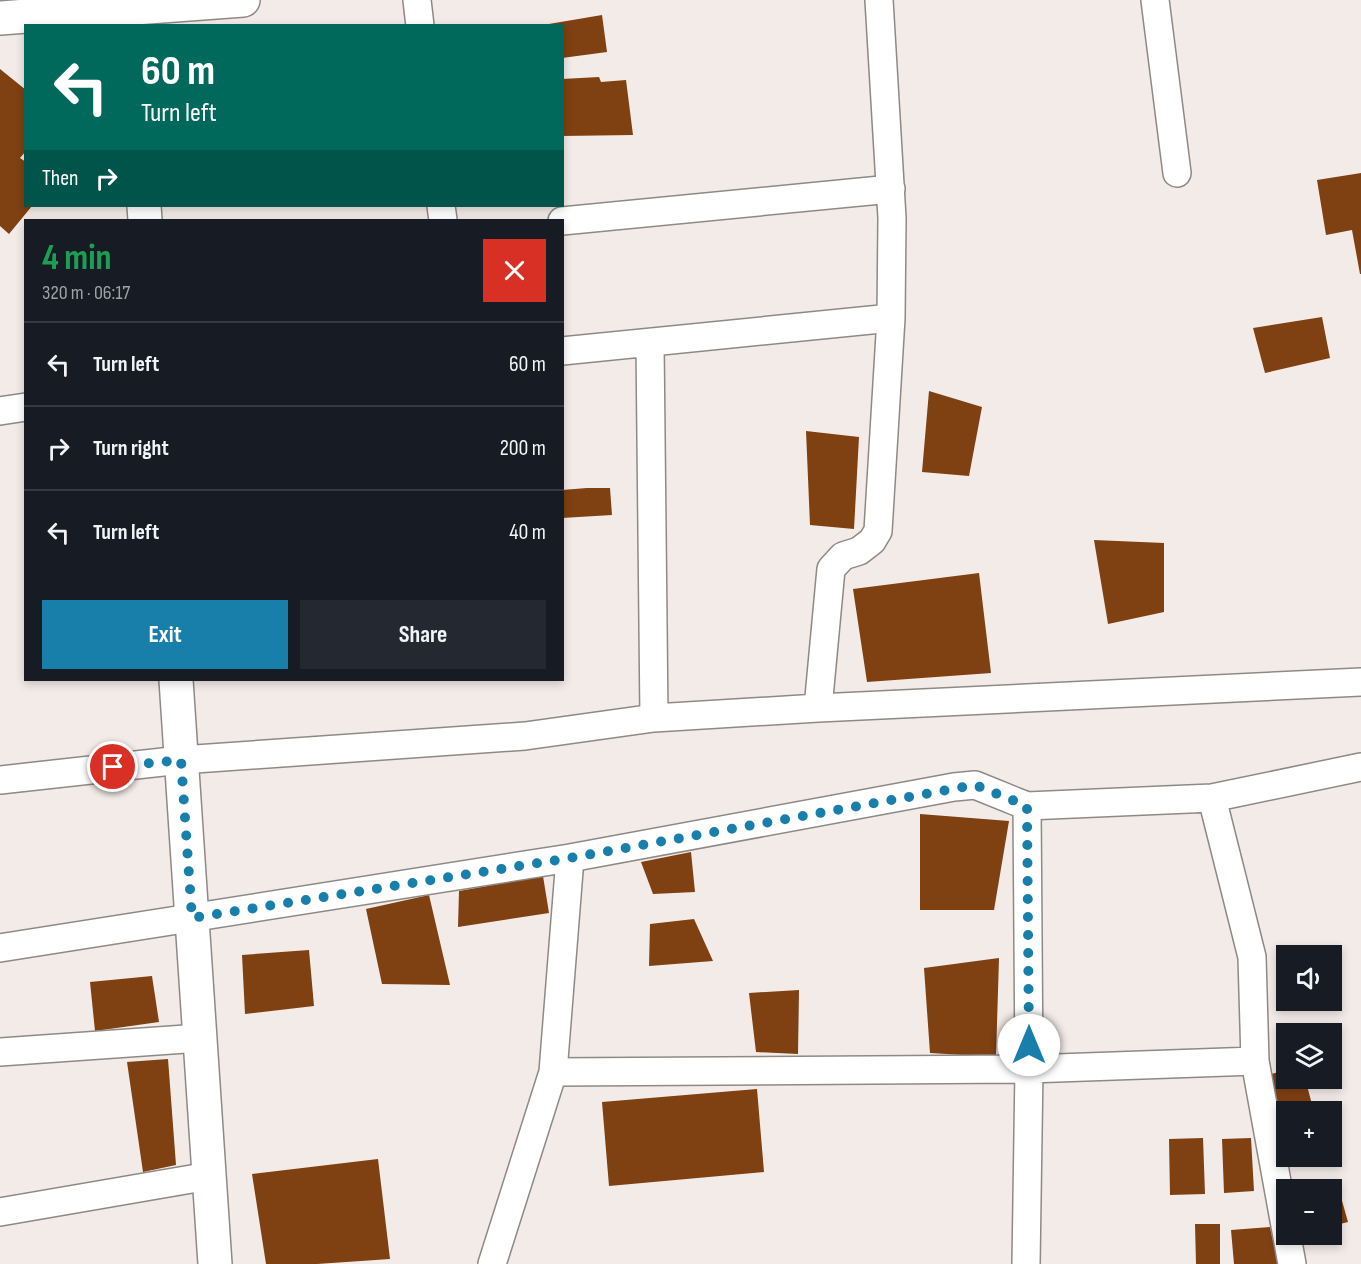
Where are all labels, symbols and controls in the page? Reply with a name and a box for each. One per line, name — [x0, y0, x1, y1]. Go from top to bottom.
text: 60 m — [141, 46, 215, 97]
icon: left — [42, 48, 120, 126]
text: Turn left — [141, 97, 217, 129]
icon: right — [90, 162, 123, 195]
text: Then — [42, 165, 78, 192]
text: 4 min — [42, 237, 112, 280]
button: close — [483, 239, 546, 302]
text: 320 m · 06:17 — [42, 281, 130, 305]
icon: left — [42, 348, 75, 381]
text: Turn left — [93, 351, 159, 378]
text: 60 m — [509, 351, 546, 378]
icon: right — [42, 432, 75, 465]
text: Turn right — [93, 435, 169, 462]
text: 200 m — [500, 435, 546, 462]
icon: left — [42, 516, 75, 549]
text: Turn left — [93, 519, 159, 546]
text: 40 m — [509, 519, 546, 546]
button: Exit — [42, 600, 288, 669]
button: Share — [300, 600, 546, 669]
pin — [87, 741, 138, 792]
icon: arrive — [96, 750, 129, 783]
map controls — [1276, 945, 1342, 1245]
button: sound — [1276, 945, 1342, 1011]
position arrow — [997, 1013, 1061, 1077]
button: layers — [1276, 1023, 1342, 1089]
button: + — [1276, 1101, 1342, 1167]
button: − — [1276, 1179, 1342, 1245]

